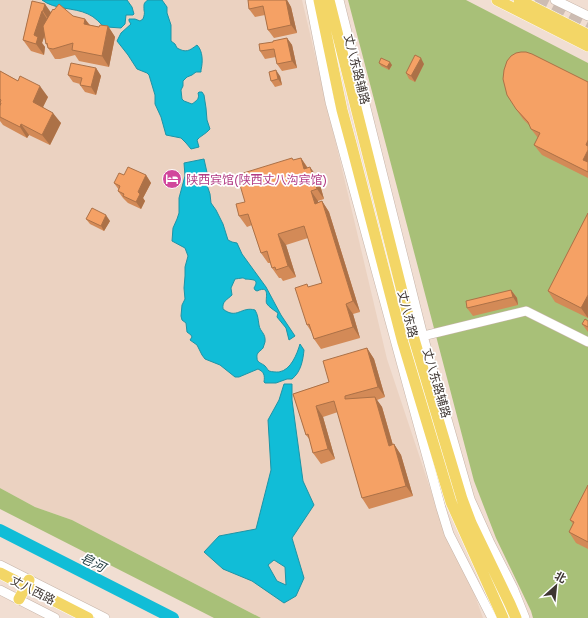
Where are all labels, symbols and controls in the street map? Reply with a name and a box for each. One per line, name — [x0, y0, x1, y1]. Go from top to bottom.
street label: 丈八东路辅路 — [341, 32, 373, 106]
hotel icon: 陕西宾馆(陕西丈八沟宾馆) — [161, 168, 183, 190]
place label: 陕西宾馆(陕西丈八沟宾馆) — [186, 172, 327, 187]
street label: 丈八东路 — [395, 289, 421, 339]
street label: 丈八东路辅路 — [420, 346, 454, 420]
water label: 皂河 — [78, 549, 111, 576]
north arrow — [536, 566, 576, 606]
text: 北 — [553, 568, 569, 585]
street label: 丈八西路 — [8, 572, 58, 608]

